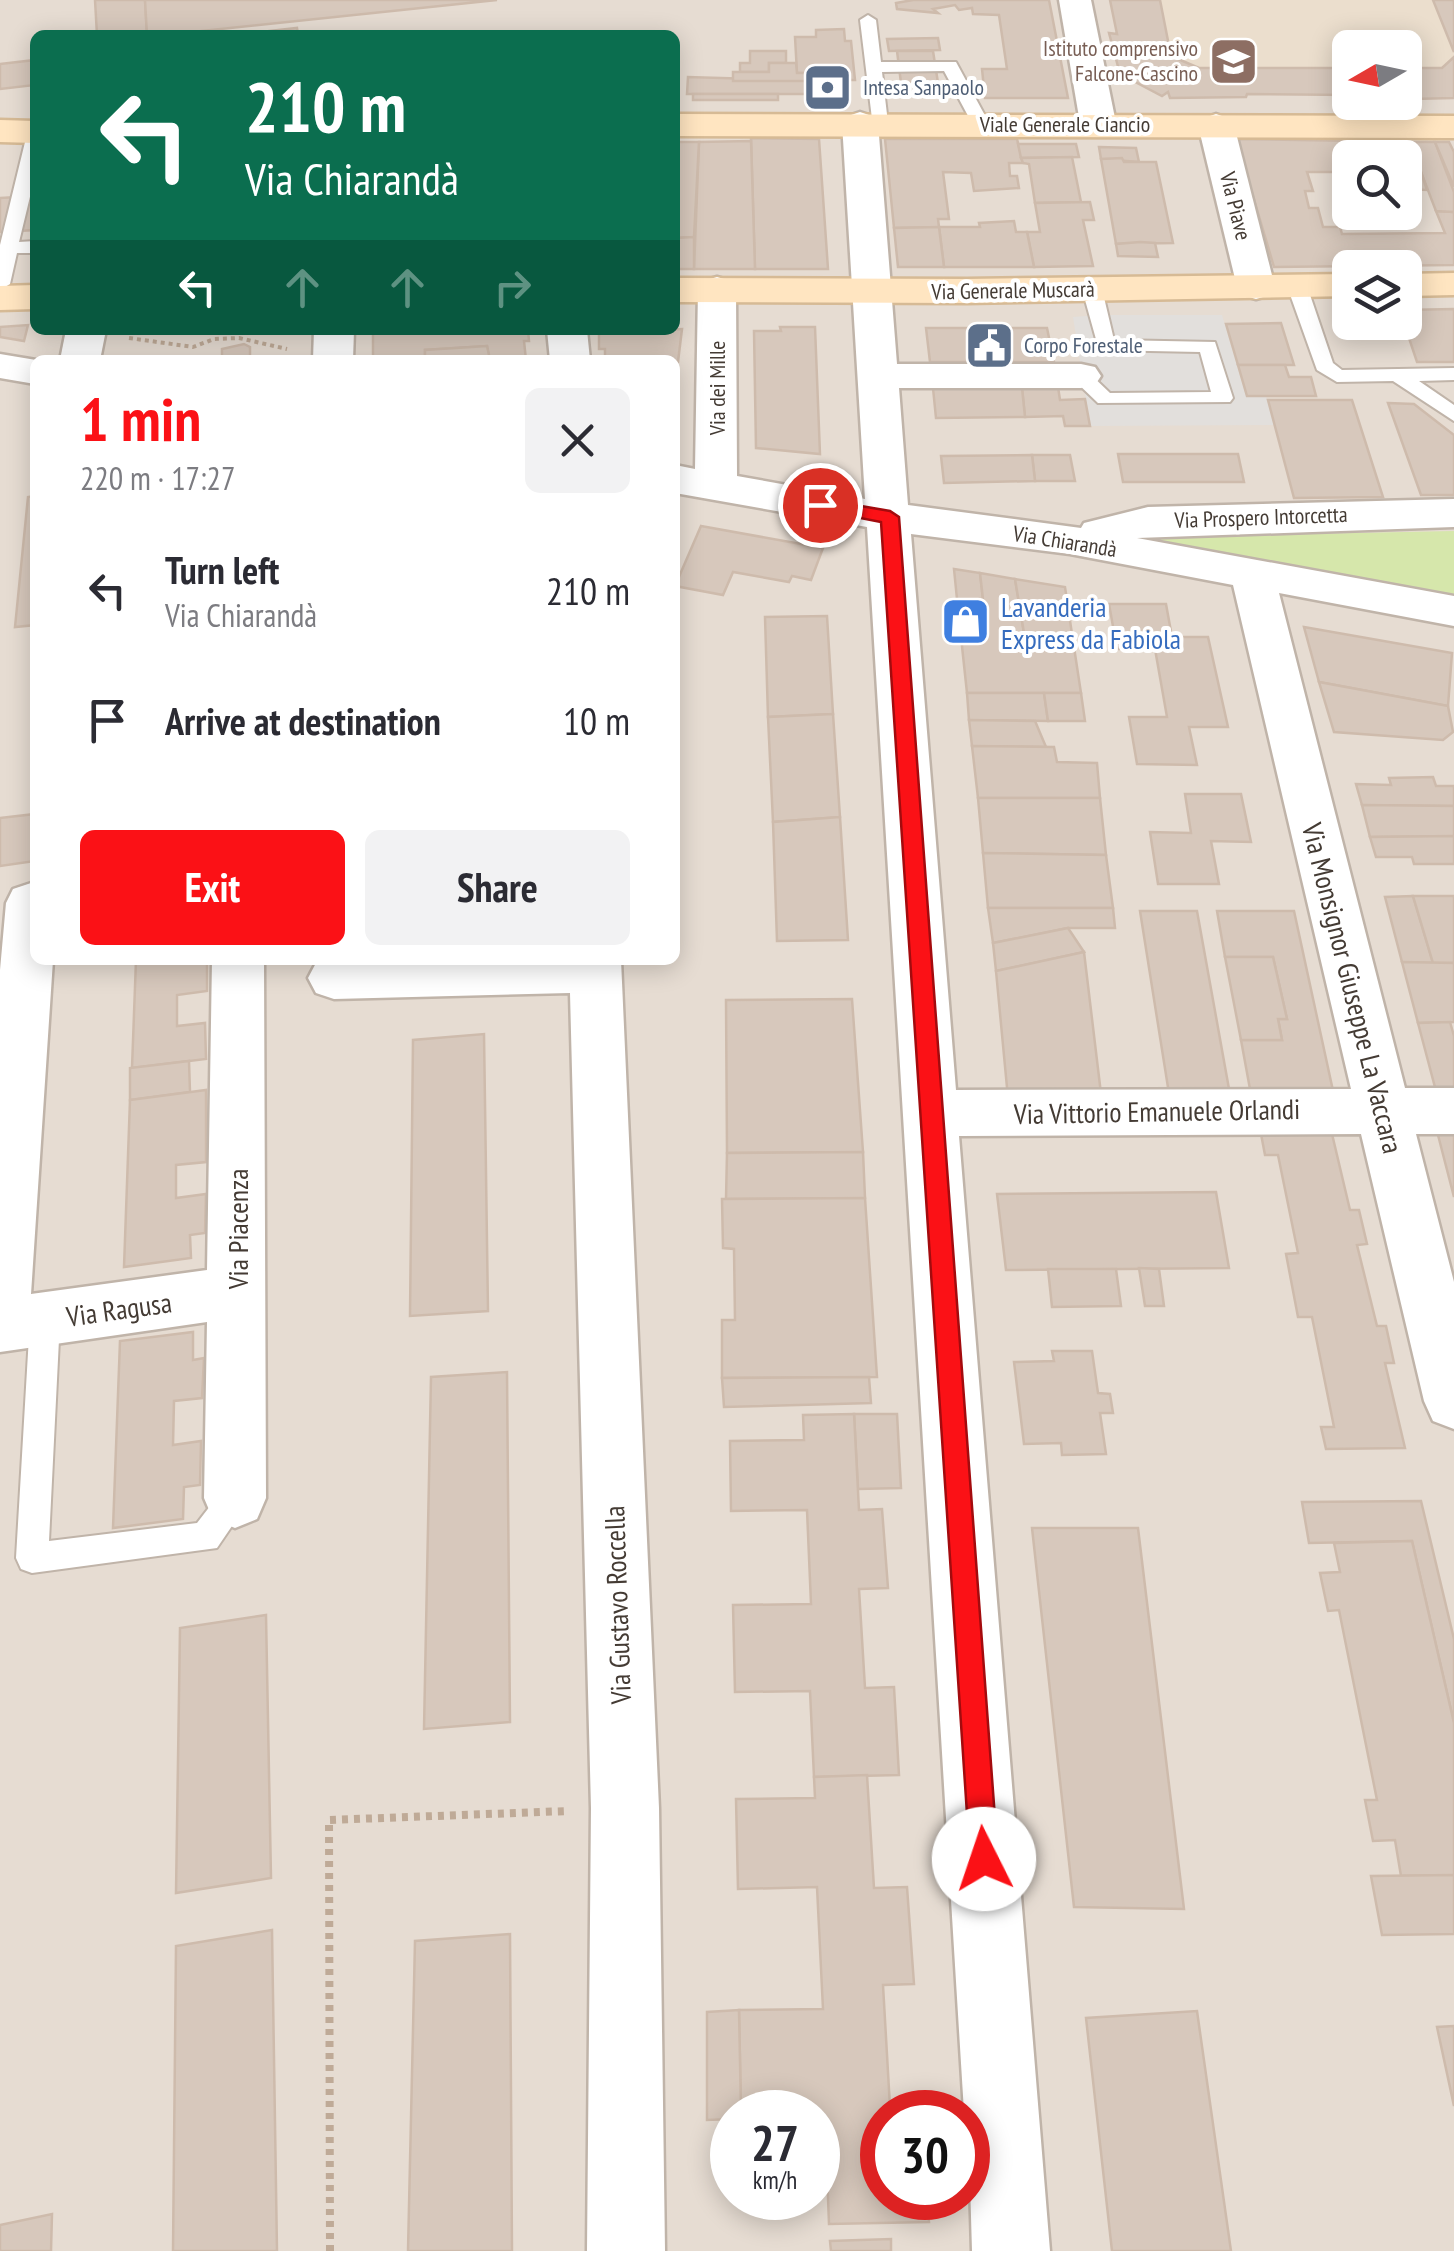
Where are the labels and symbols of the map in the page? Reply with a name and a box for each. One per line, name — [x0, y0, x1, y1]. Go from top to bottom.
north arrow — [1332, 30, 1422, 120]
place label: Istituto comprensivo Falcone-Cascino — [1043, 34, 1198, 87]
school or university icon: Istituto comprensivo Falcone-Cascino — [1207, 35, 1259, 87]
bank icon: Intesa Sanpaolo — [802, 61, 854, 113]
place label: Intesa Sanpaolo — [863, 73, 984, 101]
street label: Viale Generale Ciancio — [979, 110, 1150, 138]
street label: Via Piave — [1214, 168, 1258, 243]
street label: Via Generale Muscarà — [930, 275, 1095, 305]
public building icon: Corpo Forestale — [963, 319, 1015, 371]
place label: Corpo Forestale — [1024, 331, 1143, 359]
street label: Via dei Mille — [703, 341, 731, 436]
pin — [778, 463, 863, 548]
street label: Via Prospero Intorcetta — [1173, 500, 1348, 534]
street label: Via Chiarandà — [1010, 519, 1119, 563]
place label: Lavanderia Express da Fabiola — [1001, 588, 1181, 657]
shop icon: Lavanderia Express da Fabiola — [940, 596, 992, 648]
street label: Via Monsignor Giuseppe La Vaccara — [1294, 818, 1412, 1157]
street label: Via Vittorio Emanuele Orlandi — [1013, 1090, 1300, 1132]
street label: Via Piacenza — [219, 1169, 256, 1290]
street label: Via Ragusa — [63, 1283, 174, 1335]
street label: Via Gustavo Roccella — [595, 1505, 639, 1706]
position arrow — [932, 1807, 1036, 1911]
speed limit sign: 30 — [860, 2090, 990, 2220]

